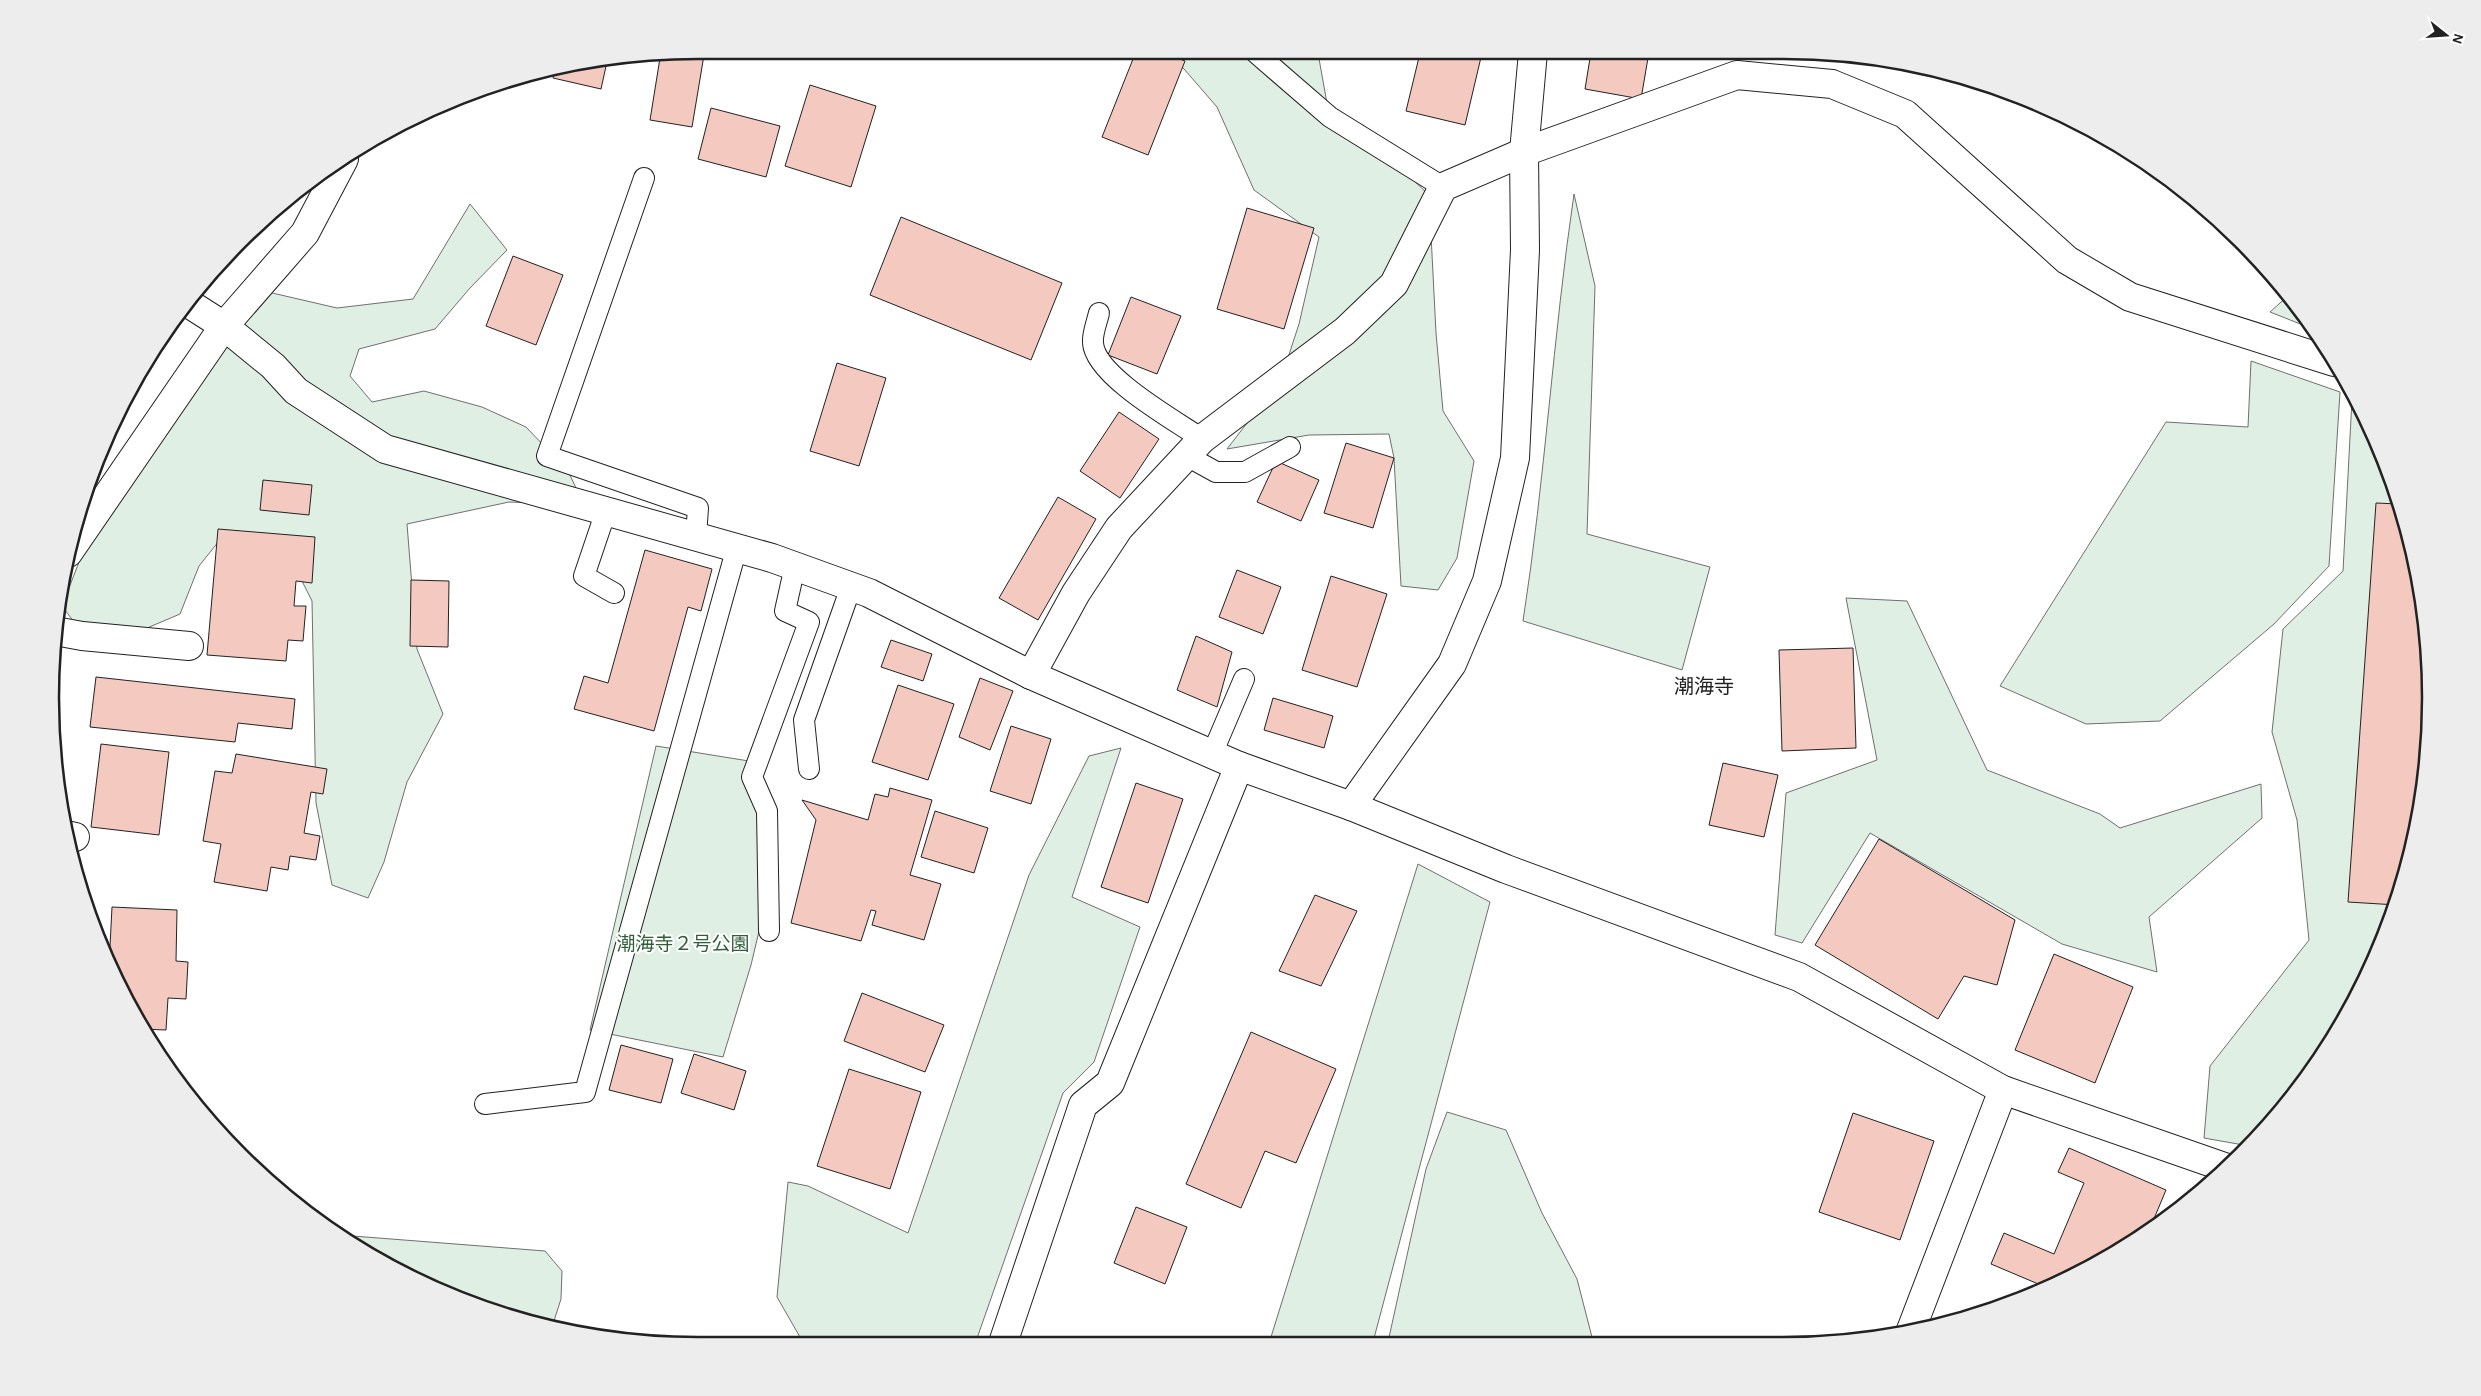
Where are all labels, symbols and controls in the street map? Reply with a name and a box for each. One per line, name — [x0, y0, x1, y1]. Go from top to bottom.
north arrow — [2421, 10, 2471, 60]
text: N — [2449, 32, 2466, 45]
district label: 潮海寺 — [1674, 676, 1734, 697]
park label: 潮海寺２号公園 — [616, 933, 750, 954]

